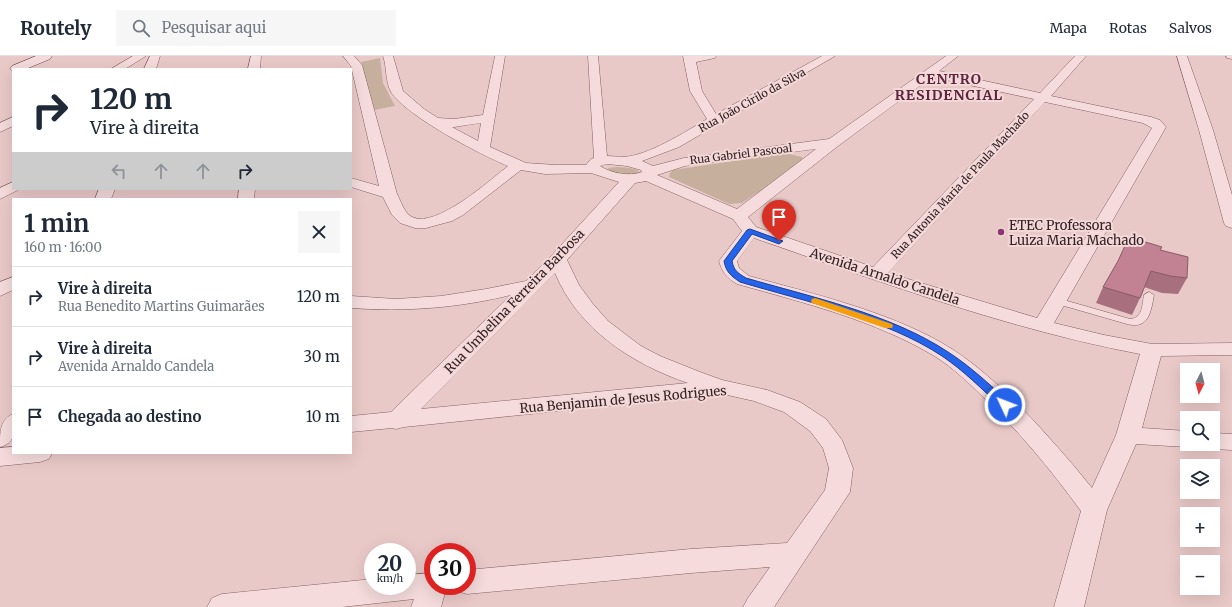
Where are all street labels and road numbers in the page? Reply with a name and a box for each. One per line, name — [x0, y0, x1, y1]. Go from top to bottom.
street label: Rua João Cirilo da Silva — [696, 65, 808, 135]
street label: Rua Antonia Maria de Paula Machado — [888, 108, 1033, 262]
street label: Rua Gabriel Pascoal — [689, 141, 794, 167]
street label: Rua Umbelina Ferreira Barbosa — [441, 226, 588, 377]
street label: Avenida Arnaldo Candela — [807, 244, 962, 309]
street label: Rua Benjamin de Jesus Rodrigues — [519, 382, 727, 417]

